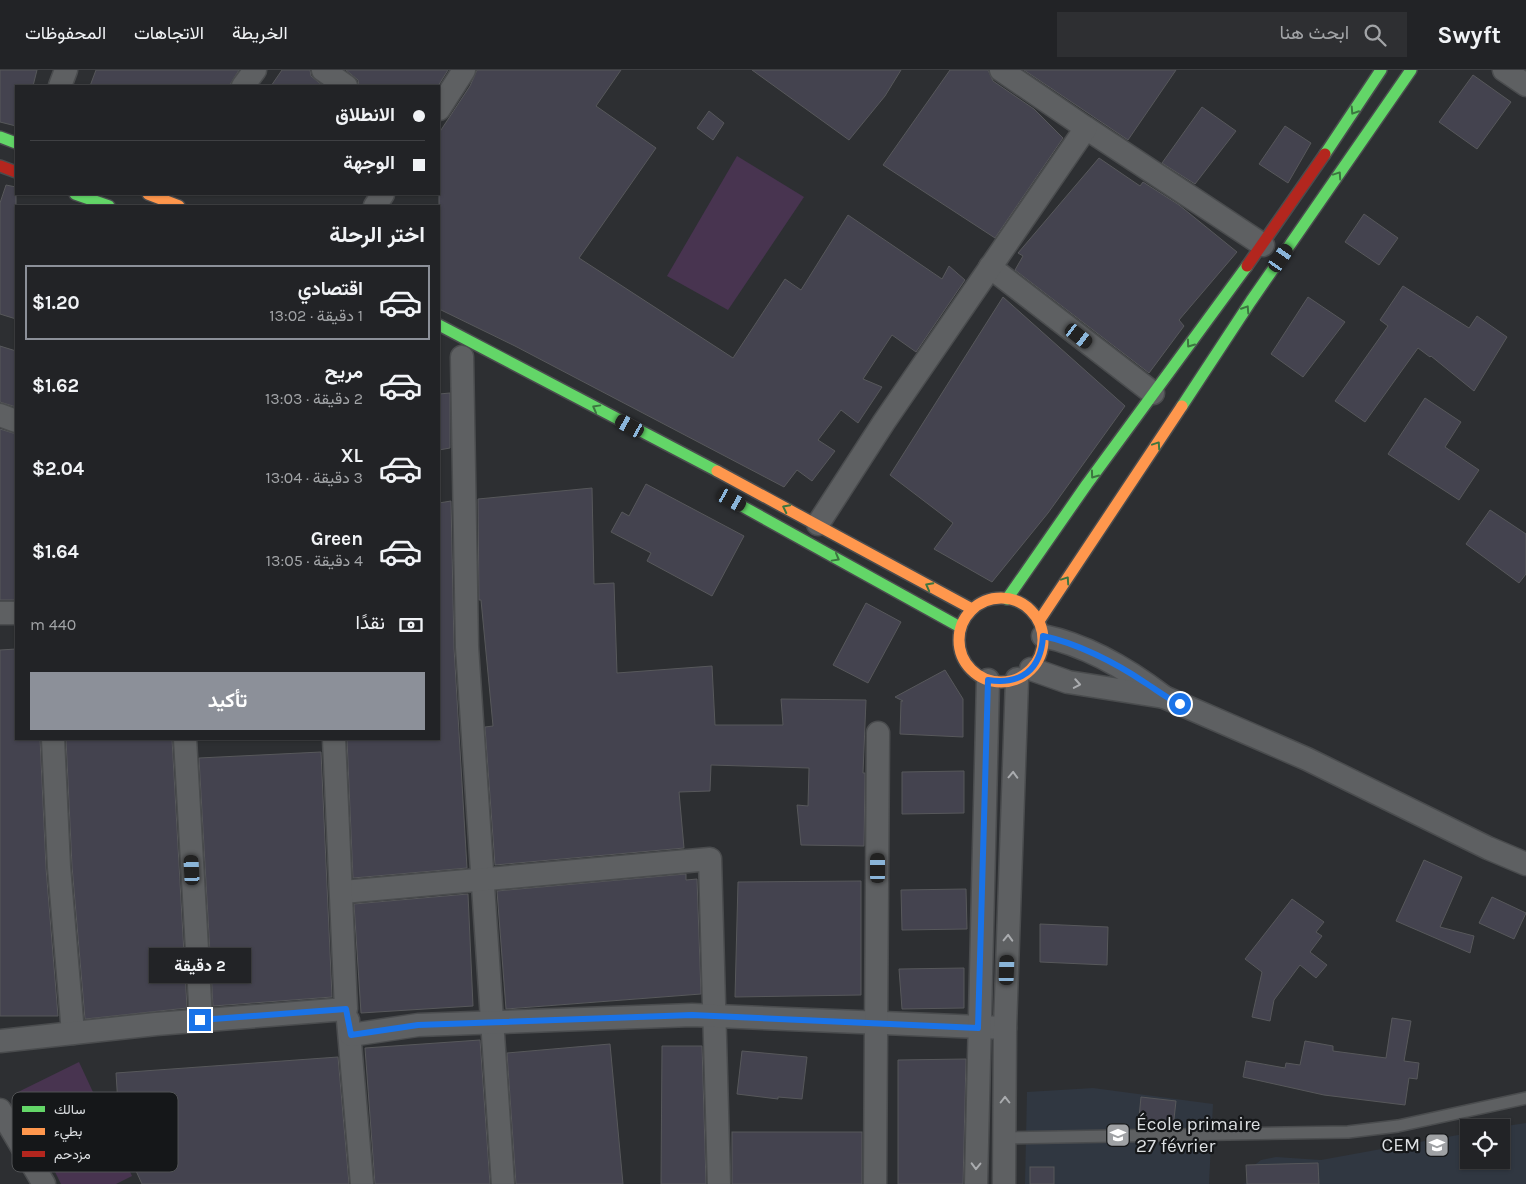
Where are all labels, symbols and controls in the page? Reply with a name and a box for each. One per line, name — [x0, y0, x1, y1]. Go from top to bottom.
search box — [1057, 12, 1407, 57]
icon: search — [1361, 21, 1389, 49]
text: Swyft — [1437, 21, 1501, 49]
text: المحفوظات — [25, 22, 106, 44]
text: الاتجاهات — [134, 22, 204, 44]
text: الخريطة — [232, 22, 288, 44]
text: ابحث هنا — [1279, 22, 1349, 44]
text: الانطلاق — [335, 104, 395, 126]
one-way arrow — [1351, 105, 1360, 114]
text: الوجهة — [343, 152, 395, 174]
one-way arrow — [1332, 172, 1341, 181]
text: اختر الرحلة — [329, 222, 425, 248]
car — [1266, 241, 1295, 275]
text: اقتصادي — [298, 278, 363, 300]
icon: car — [378, 280, 423, 325]
text: $1.20 — [32, 292, 79, 314]
text: 1 دقيقة · 13:02 — [269, 306, 363, 325]
one-way arrow — [1240, 306, 1249, 315]
car — [1062, 321, 1095, 351]
one-way arrow — [1187, 338, 1196, 348]
text: مريح — [325, 361, 363, 383]
icon: car — [378, 363, 423, 408]
text: $1.62 — [32, 375, 79, 397]
text: 2 دقيقة · 13:03 — [265, 389, 363, 408]
one-way arrow — [592, 404, 601, 414]
car — [613, 412, 646, 440]
one-way arrow — [1151, 441, 1160, 451]
text: XL — [341, 445, 363, 467]
icon: car — [378, 446, 423, 491]
text: $2.04 — [32, 458, 84, 480]
text: 3 دقيقة · 13:04 — [265, 468, 363, 487]
one-way arrow — [1091, 469, 1100, 479]
car — [715, 486, 748, 514]
one-way arrow — [782, 504, 791, 514]
text: Green — [311, 528, 363, 550]
icon: car — [378, 529, 423, 574]
text: $1.64 — [32, 541, 79, 563]
text: 4 دقيقة · 13:05 — [266, 551, 363, 570]
one-way arrow — [831, 551, 840, 561]
one-way arrow — [1060, 576, 1070, 585]
one-way arrow — [925, 582, 934, 592]
icon: cash — [397, 611, 425, 639]
text: نقدًا — [356, 612, 385, 634]
text: 440 m — [30, 615, 76, 634]
button: تأكيد — [30, 672, 425, 730]
one-way arrow — [1073, 678, 1082, 688]
route start — [1169, 693, 1191, 715]
one-way arrow — [1008, 771, 1019, 779]
car — [870, 853, 885, 883]
car — [183, 855, 200, 885]
one-way arrow — [1003, 934, 1013, 942]
callout: 2 دقيقة — [149, 948, 251, 982]
car — [998, 955, 1015, 985]
text: 2 دقيقة — [174, 956, 226, 975]
route end — [189, 1009, 211, 1031]
legend — [12, 1092, 178, 1172]
one-way arrow — [1000, 1096, 1010, 1104]
text: سالك — [54, 1101, 85, 1118]
place label: École primaire 27 février — [1136, 1112, 1261, 1157]
map controls — [1460, 1119, 1510, 1169]
button: locate — [1460, 1119, 1510, 1169]
school or university icon: École primaire 27 février — [1105, 1122, 1131, 1148]
text: بطيء — [54, 1123, 82, 1143]
school or university icon: CEM — [1424, 1132, 1450, 1158]
place label: CEM — [1382, 1134, 1420, 1156]
text: مزدحم — [54, 1146, 91, 1163]
one-way arrow — [971, 1162, 982, 1170]

